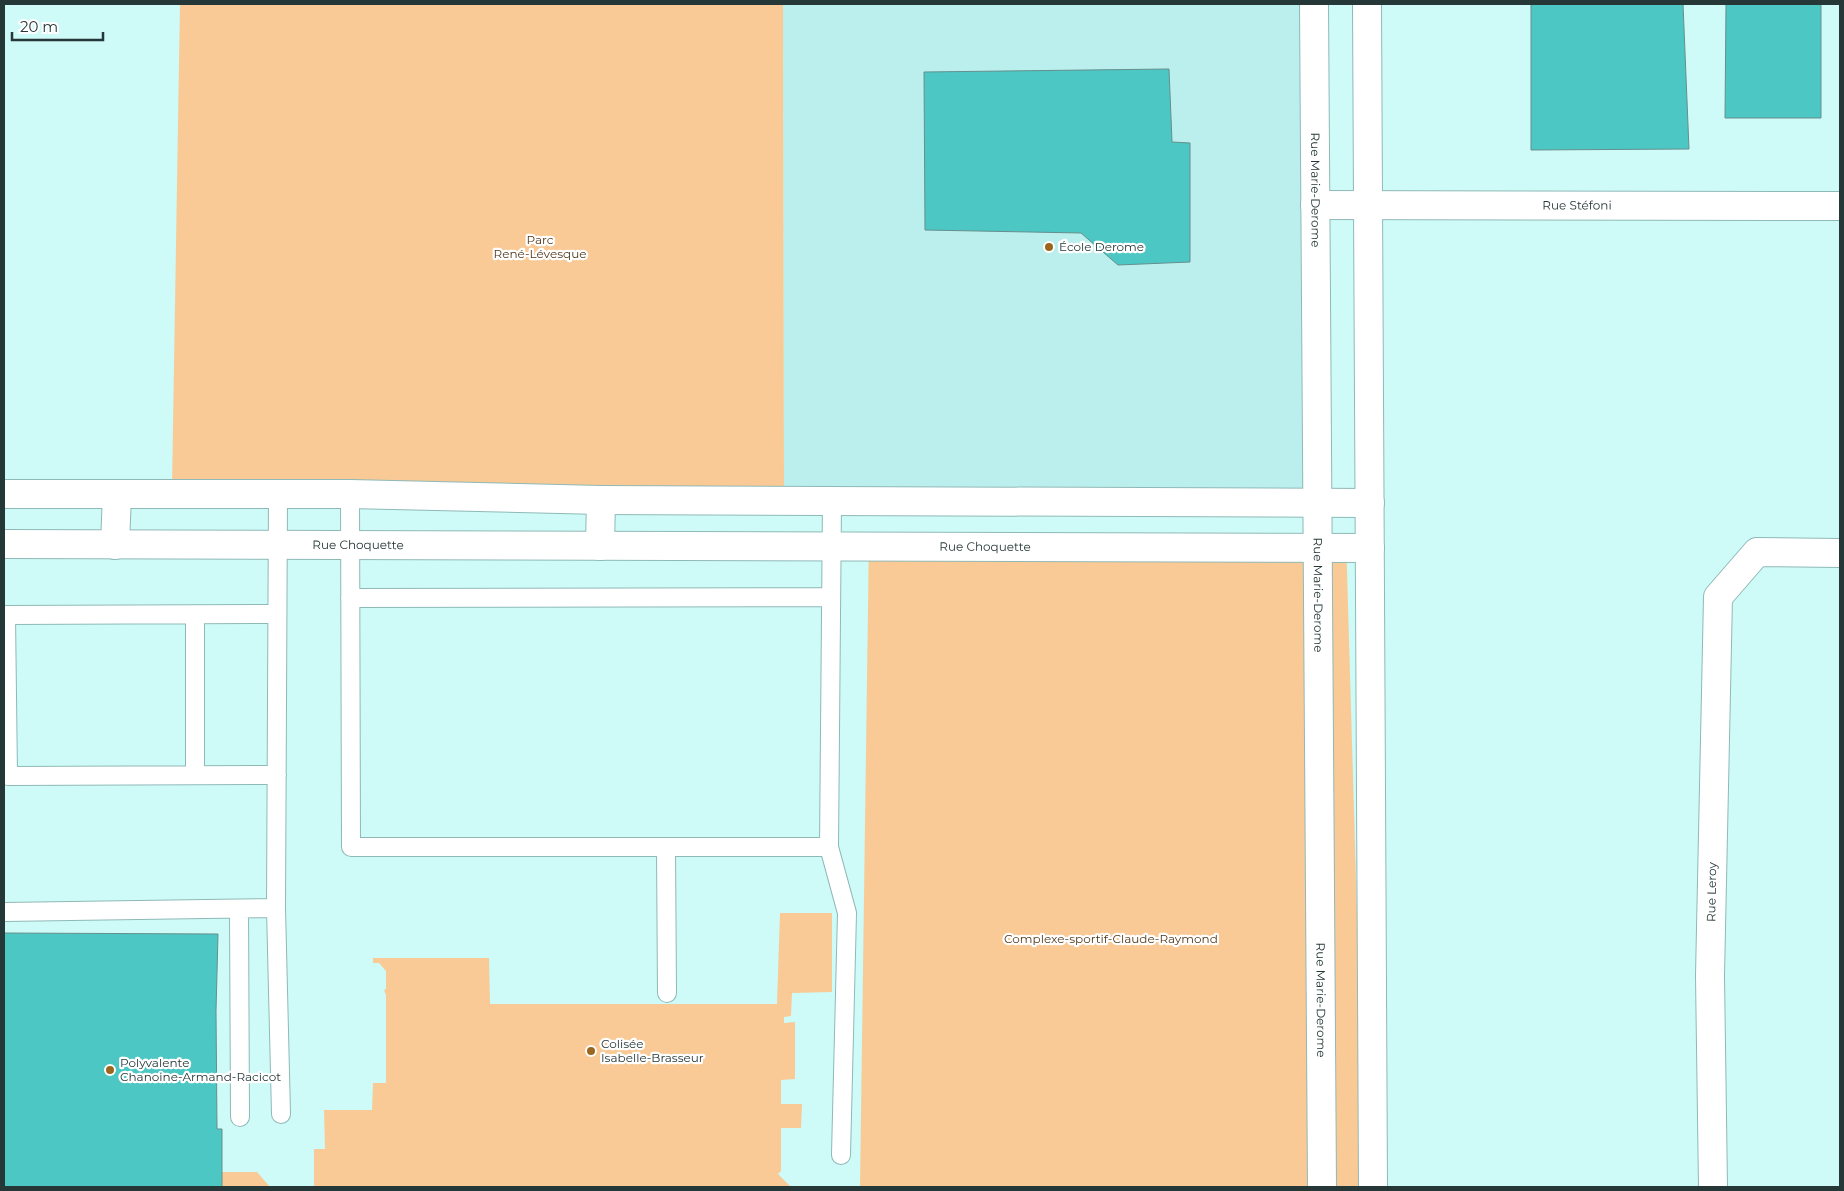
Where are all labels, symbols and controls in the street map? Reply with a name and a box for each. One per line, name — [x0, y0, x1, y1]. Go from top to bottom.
scale bar — [12, 10, 104, 42]
text: 20 m — [20, 17, 58, 36]
street label: Rue Marie-Derome — [1308, 132, 1324, 248]
street label: Rue Stéfoni — [1542, 197, 1612, 213]
park label: Parc René-Lévesque — [494, 232, 586, 261]
place label: École Derome — [1059, 239, 1144, 254]
marker: École Derome — [1043, 241, 1055, 253]
street label: Rue Choquette — [312, 537, 404, 552]
street label: Rue Marie-Derome — [1311, 537, 1326, 653]
street label: Rue Choquette — [939, 539, 1031, 554]
street label: Rue Leroy — [1703, 861, 1719, 922]
park label: Complexe-sportif-Claude-Raymond — [1004, 931, 1218, 946]
street label: Rue Marie-Derome — [1313, 942, 1329, 1058]
place label: Colisée Isabelle-Brasseur — [601, 1036, 704, 1065]
marker: Colisée Isabelle-Brasseur — [585, 1045, 597, 1057]
place label: Polyvalente Chanoine-Armand-Racicot — [120, 1055, 281, 1084]
marker: Polyvalente Chanoine-Armand-Racicot — [104, 1064, 116, 1076]

